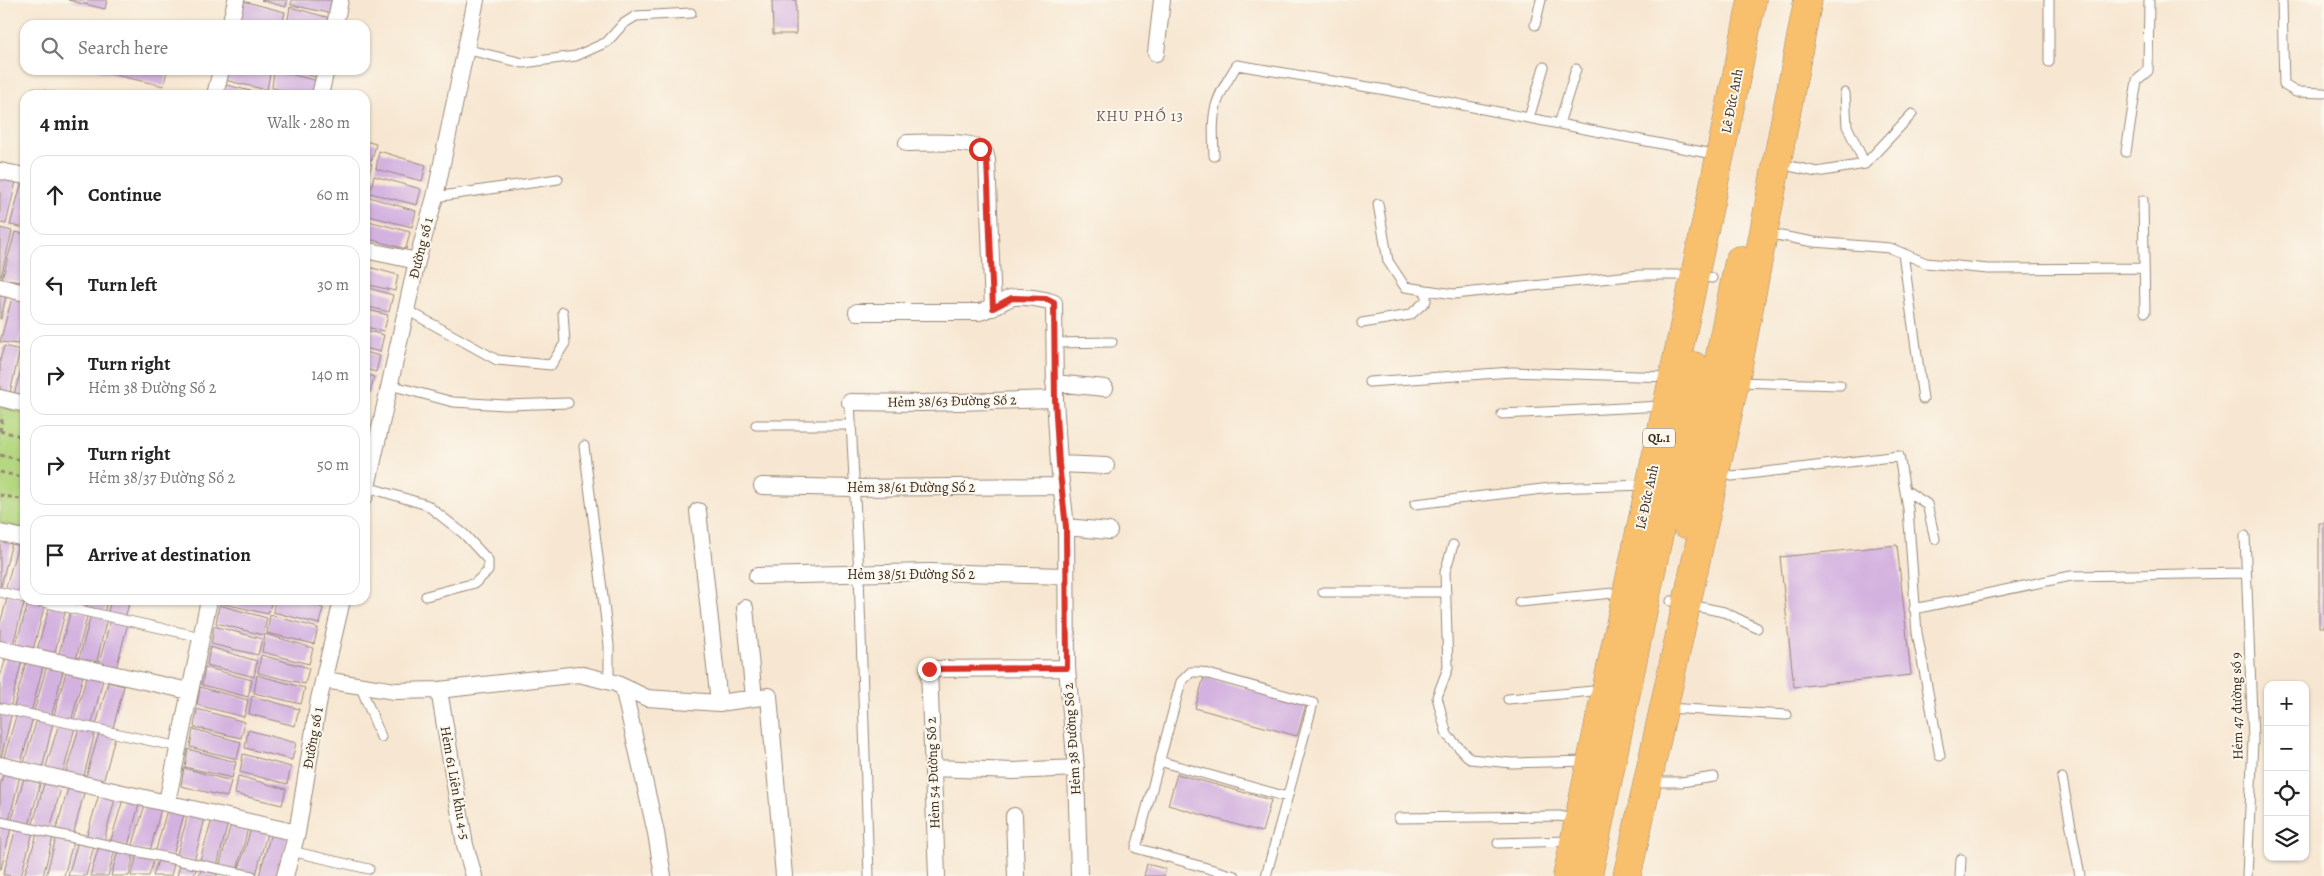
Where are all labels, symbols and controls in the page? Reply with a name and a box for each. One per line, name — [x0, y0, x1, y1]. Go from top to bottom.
search box — [20, 20, 370, 75]
icon: search — [38, 34, 66, 62]
text: Search here — [78, 35, 168, 61]
street label: Lê Đức Anh — [1716, 66, 1748, 135]
district label: KHU PHỐ 13 — [1096, 106, 1184, 126]
text: 4 min — [40, 109, 89, 137]
text: Walk · 280 m — [267, 112, 350, 134]
route start — [969, 138, 992, 161]
icon: ahead — [41, 181, 69, 209]
text: Continue — [88, 182, 162, 208]
text: 60 m — [317, 184, 349, 206]
street label: Đường số 1 — [404, 215, 438, 281]
icon: left — [41, 271, 69, 299]
text: Turn left — [88, 272, 157, 298]
text: 30 m — [317, 274, 349, 296]
text: Turn right — [88, 351, 170, 377]
icon: right — [41, 361, 69, 389]
text: 140 m — [311, 364, 349, 386]
text: Hẻm 38 Đường Số 2 — [88, 377, 216, 399]
street label: Hẻm 38/63 Đường Số 2 — [887, 390, 1017, 412]
road number: QL.1 — [1643, 428, 1675, 448]
text: Turn right — [88, 441, 170, 467]
icon: right — [41, 451, 69, 479]
text: 50 m — [317, 454, 349, 476]
street label: Lê Đức Anh — [1631, 462, 1663, 531]
text: Hẻm 38/37 Đường Số 2 — [88, 467, 235, 489]
street label: Hẻm 38/61 Đường Số 2 — [847, 478, 975, 497]
icon: arrive — [41, 541, 69, 569]
text: Arrive at destination — [88, 542, 251, 568]
street label: Hẻm 38/51 Đường Số 2 — [847, 565, 975, 584]
street label: Hẻm 47 đường số 9 — [2227, 652, 2247, 760]
route end — [918, 658, 941, 681]
map controls — [2264, 681, 2309, 861]
button: + — [2264, 681, 2309, 726]
street label: Hẻm 38 Đường Số 2 — [1059, 682, 1085, 796]
street label: Đường số 1 — [298, 705, 328, 770]
street label: Hẻm 54 Đường Số 2 — [922, 716, 944, 829]
street label: Hẻm 61 Liên khu 4-5 — [436, 725, 474, 841]
button: − — [2264, 726, 2309, 771]
button: locate — [2264, 771, 2309, 816]
button: layers — [2264, 816, 2309, 861]

